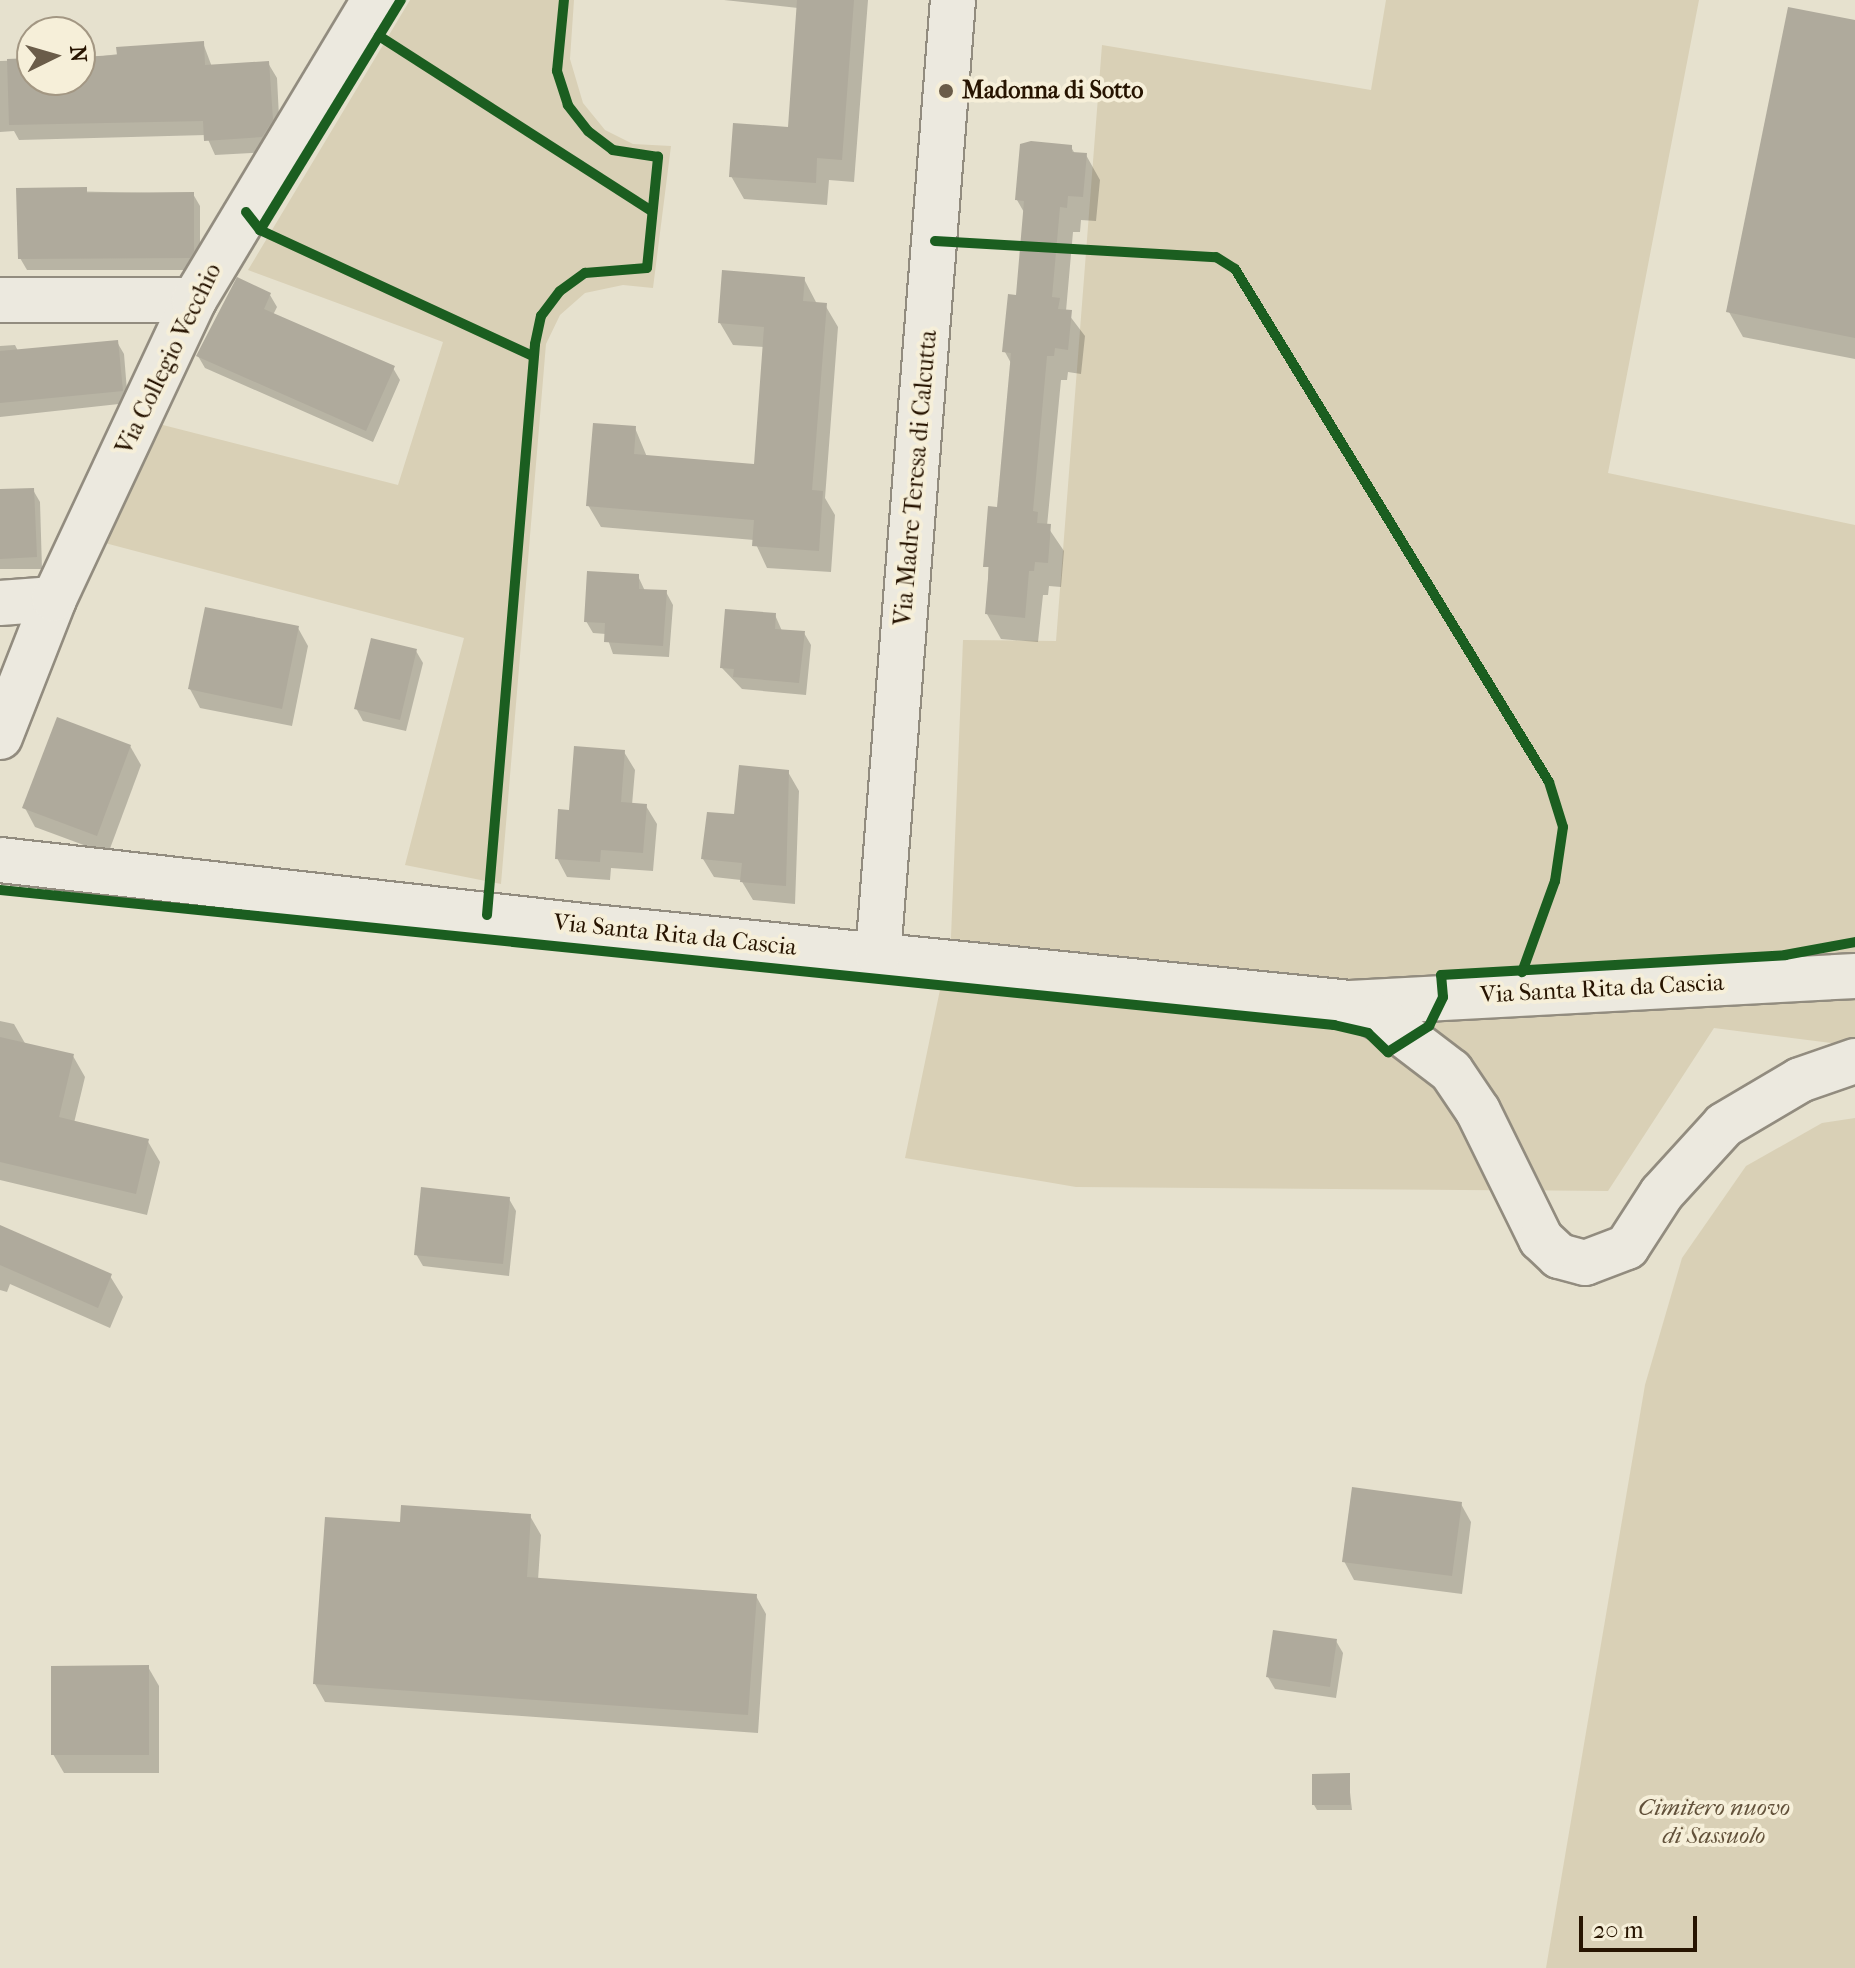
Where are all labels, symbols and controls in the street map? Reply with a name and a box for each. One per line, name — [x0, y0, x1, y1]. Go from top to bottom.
north arrow — [16, 16, 96, 96]
text: N — [64, 45, 92, 64]
place label: Madonna di Sotto — [962, 77, 1143, 105]
marker: Madonna di Sotto — [937, 82, 955, 100]
street label: Via Collegio Vecchio — [110, 259, 228, 459]
street label: Via Madre Teresa di Calcutta — [889, 329, 943, 627]
street label: Via Santa Rita da Cascia — [552, 908, 798, 962]
street label: Via Santa Rita da Cascia — [1479, 968, 1725, 1010]
park label: Cimitero nuovo di Sassuolo — [1638, 1794, 1790, 1850]
scale bar — [1583, 1900, 1701, 1950]
text: 20 m — [1593, 1916, 1644, 1944]

